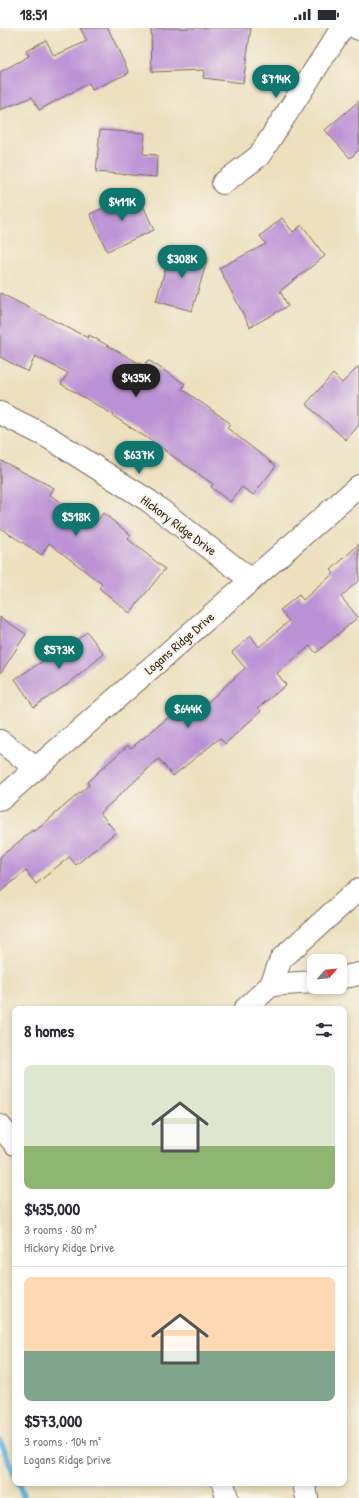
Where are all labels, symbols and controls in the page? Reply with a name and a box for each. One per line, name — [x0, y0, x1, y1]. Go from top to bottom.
text: 18:51 — [20, 4, 47, 25]
pin: $714K — [248, 65, 304, 99]
text: $714K — [261, 69, 291, 87]
pin: $411K — [94, 188, 150, 222]
text: $411K — [108, 192, 136, 210]
pin: $308K — [154, 245, 210, 279]
text: $308K — [167, 249, 197, 267]
pin: $435K — [108, 364, 164, 398]
text: $435K — [121, 368, 151, 386]
pin: $637K — [111, 441, 167, 475]
text: $637K — [124, 445, 154, 463]
street label: Hickory Ridge Drive — [137, 491, 221, 559]
pin: $518K — [48, 503, 104, 537]
text: $518K — [61, 507, 91, 525]
street label: Logans Ridge Drive — [140, 608, 218, 678]
pin: $573K — [31, 636, 87, 670]
text: $573K — [43, 640, 75, 658]
pin: $644K — [160, 695, 216, 729]
text: $644K — [174, 699, 202, 717]
north arrow — [307, 954, 347, 994]
map controls — [307, 954, 347, 994]
text: 8 homes — [24, 1019, 74, 1042]
icon: filters — [313, 1019, 335, 1041]
icon: home — [144, 1091, 216, 1163]
text: $435,000 — [24, 1197, 80, 1220]
text: 3 rooms · 80 m² — [24, 1220, 97, 1238]
text: Hickory Ridge Drive — [24, 1238, 114, 1256]
icon: home — [144, 1303, 216, 1375]
text: $573,000 — [24, 1409, 82, 1432]
text: 3 rooms · 104 m² — [24, 1432, 101, 1450]
text: Logans Ridge Drive — [24, 1450, 111, 1468]

